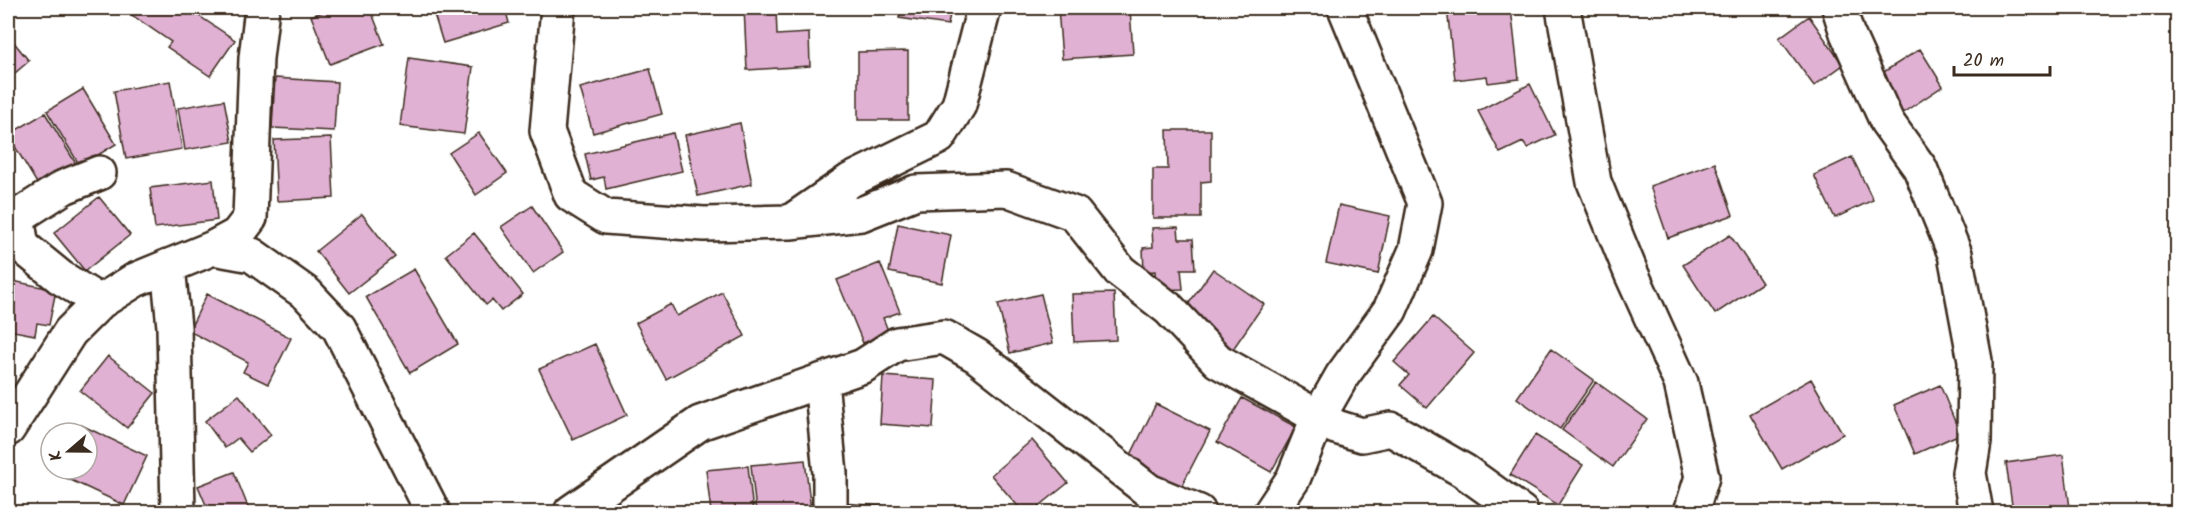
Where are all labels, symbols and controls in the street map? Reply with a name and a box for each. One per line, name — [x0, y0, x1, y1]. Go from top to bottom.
scale bar — [1954, 39, 2050, 77]
text: 20 m — [1963, 47, 2004, 76]
north arrow — [39, 421, 99, 481]
text: K — [43, 446, 70, 464]

